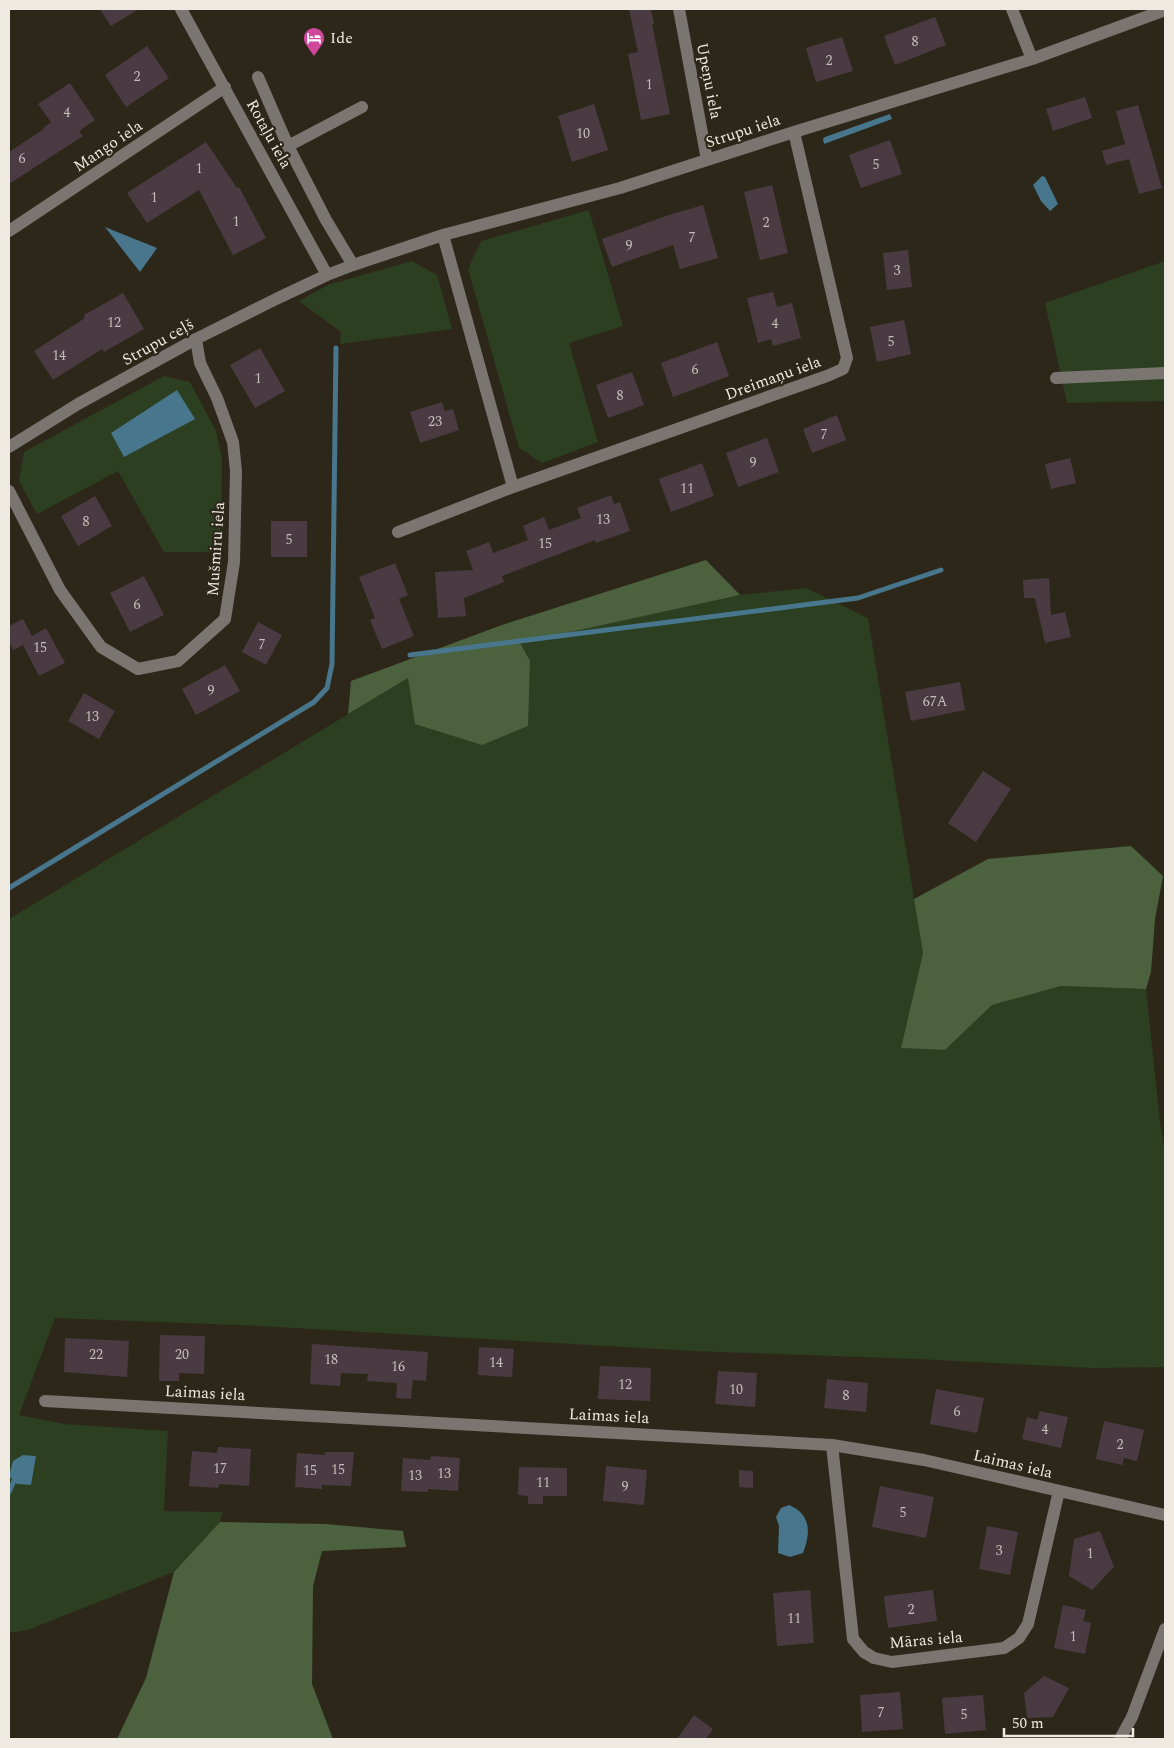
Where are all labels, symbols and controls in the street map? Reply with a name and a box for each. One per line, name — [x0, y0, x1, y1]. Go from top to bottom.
hotel icon: Ide — [302, 26, 326, 57]
place label: Ide — [330, 26, 353, 50]
house number: 8 — [912, 31, 919, 52]
street label: Upeņu iela — [690, 41, 728, 121]
house number: 2 — [826, 50, 833, 71]
house number: 2 — [134, 66, 141, 87]
house number: 1 — [646, 74, 653, 95]
street label: Rotaļu iela — [240, 95, 298, 173]
house number: 4 — [64, 102, 71, 123]
street label: Strupu iela — [703, 108, 784, 154]
street label: Mango iela — [69, 114, 148, 178]
house number: 10 — [576, 123, 590, 144]
house number: 6 — [19, 148, 26, 169]
house number: 5 — [873, 154, 880, 175]
house number: 1 — [196, 158, 203, 179]
house number: 1 — [151, 187, 158, 208]
house number: 1 — [233, 211, 240, 232]
house number: 2 — [763, 212, 770, 233]
house number: 7 — [689, 227, 696, 248]
house number: 9 — [626, 235, 633, 256]
house number: 3 — [894, 260, 901, 281]
house number: 12 — [107, 312, 121, 333]
street label: Strupu ceļš — [118, 312, 198, 372]
house number: 4 — [772, 313, 779, 334]
house number: 5 — [888, 331, 895, 352]
house number: 14 — [52, 345, 66, 366]
street label: Dreimaņu iela — [722, 349, 825, 406]
house number: 6 — [692, 359, 699, 380]
house number: 1 — [255, 368, 262, 389]
house number: 8 — [617, 385, 624, 406]
house number: 23 — [428, 411, 442, 432]
house number: 7 — [821, 424, 828, 445]
house number: 9 — [750, 452, 757, 473]
house number: 11 — [680, 478, 694, 499]
street label: Mušmiru iela — [201, 501, 231, 597]
house number: 13 — [596, 509, 610, 530]
house number: 8 — [83, 511, 90, 532]
house number: 5 — [286, 529, 293, 550]
house number: 15 — [538, 533, 552, 554]
house number: 6 — [134, 594, 141, 615]
house number: 7 — [259, 634, 266, 655]
house number: 15 — [33, 637, 47, 658]
house number: 9 — [208, 680, 215, 701]
house number: 67A — [923, 691, 948, 712]
house number: 13 — [85, 706, 99, 727]
house number: 22 — [89, 1344, 103, 1365]
house number: 20 — [175, 1344, 189, 1365]
house number: 18 — [324, 1349, 338, 1370]
house number: 14 — [489, 1352, 503, 1373]
house number: 16 — [391, 1356, 405, 1377]
house number: 12 — [618, 1374, 632, 1395]
street label: Laimas iela — [164, 1379, 246, 1407]
house number: 10 — [729, 1379, 743, 1400]
house number: 8 — [843, 1385, 850, 1406]
house number: 6 — [954, 1401, 961, 1422]
street label: Laimas iela — [568, 1402, 650, 1430]
house number: 4 — [1042, 1419, 1049, 1440]
house number: 2 — [1117, 1434, 1124, 1455]
street label: Laimas iela — [971, 1443, 1055, 1485]
house number: 17 — [213, 1458, 227, 1479]
house number: 15 — [331, 1459, 345, 1480]
house number: 15 — [303, 1460, 317, 1481]
house number: 13 — [437, 1463, 451, 1484]
house number: 13 — [408, 1465, 422, 1486]
house number: 11 — [536, 1472, 550, 1493]
house number: 9 — [622, 1476, 629, 1497]
house number: 5 — [900, 1502, 907, 1523]
house number: 3 — [996, 1540, 1003, 1561]
house number: 1 — [1087, 1543, 1094, 1564]
house number: 2 — [908, 1599, 915, 1620]
house number: 11 — [787, 1608, 801, 1629]
street label: Māras iela — [888, 1625, 964, 1655]
house number: 1 — [1070, 1626, 1077, 1647]
house number: 7 — [878, 1702, 885, 1723]
house number: 5 — [961, 1704, 968, 1725]
scale bar — [1004, 1706, 1133, 1738]
text: 50 m — [1012, 1712, 1044, 1735]

